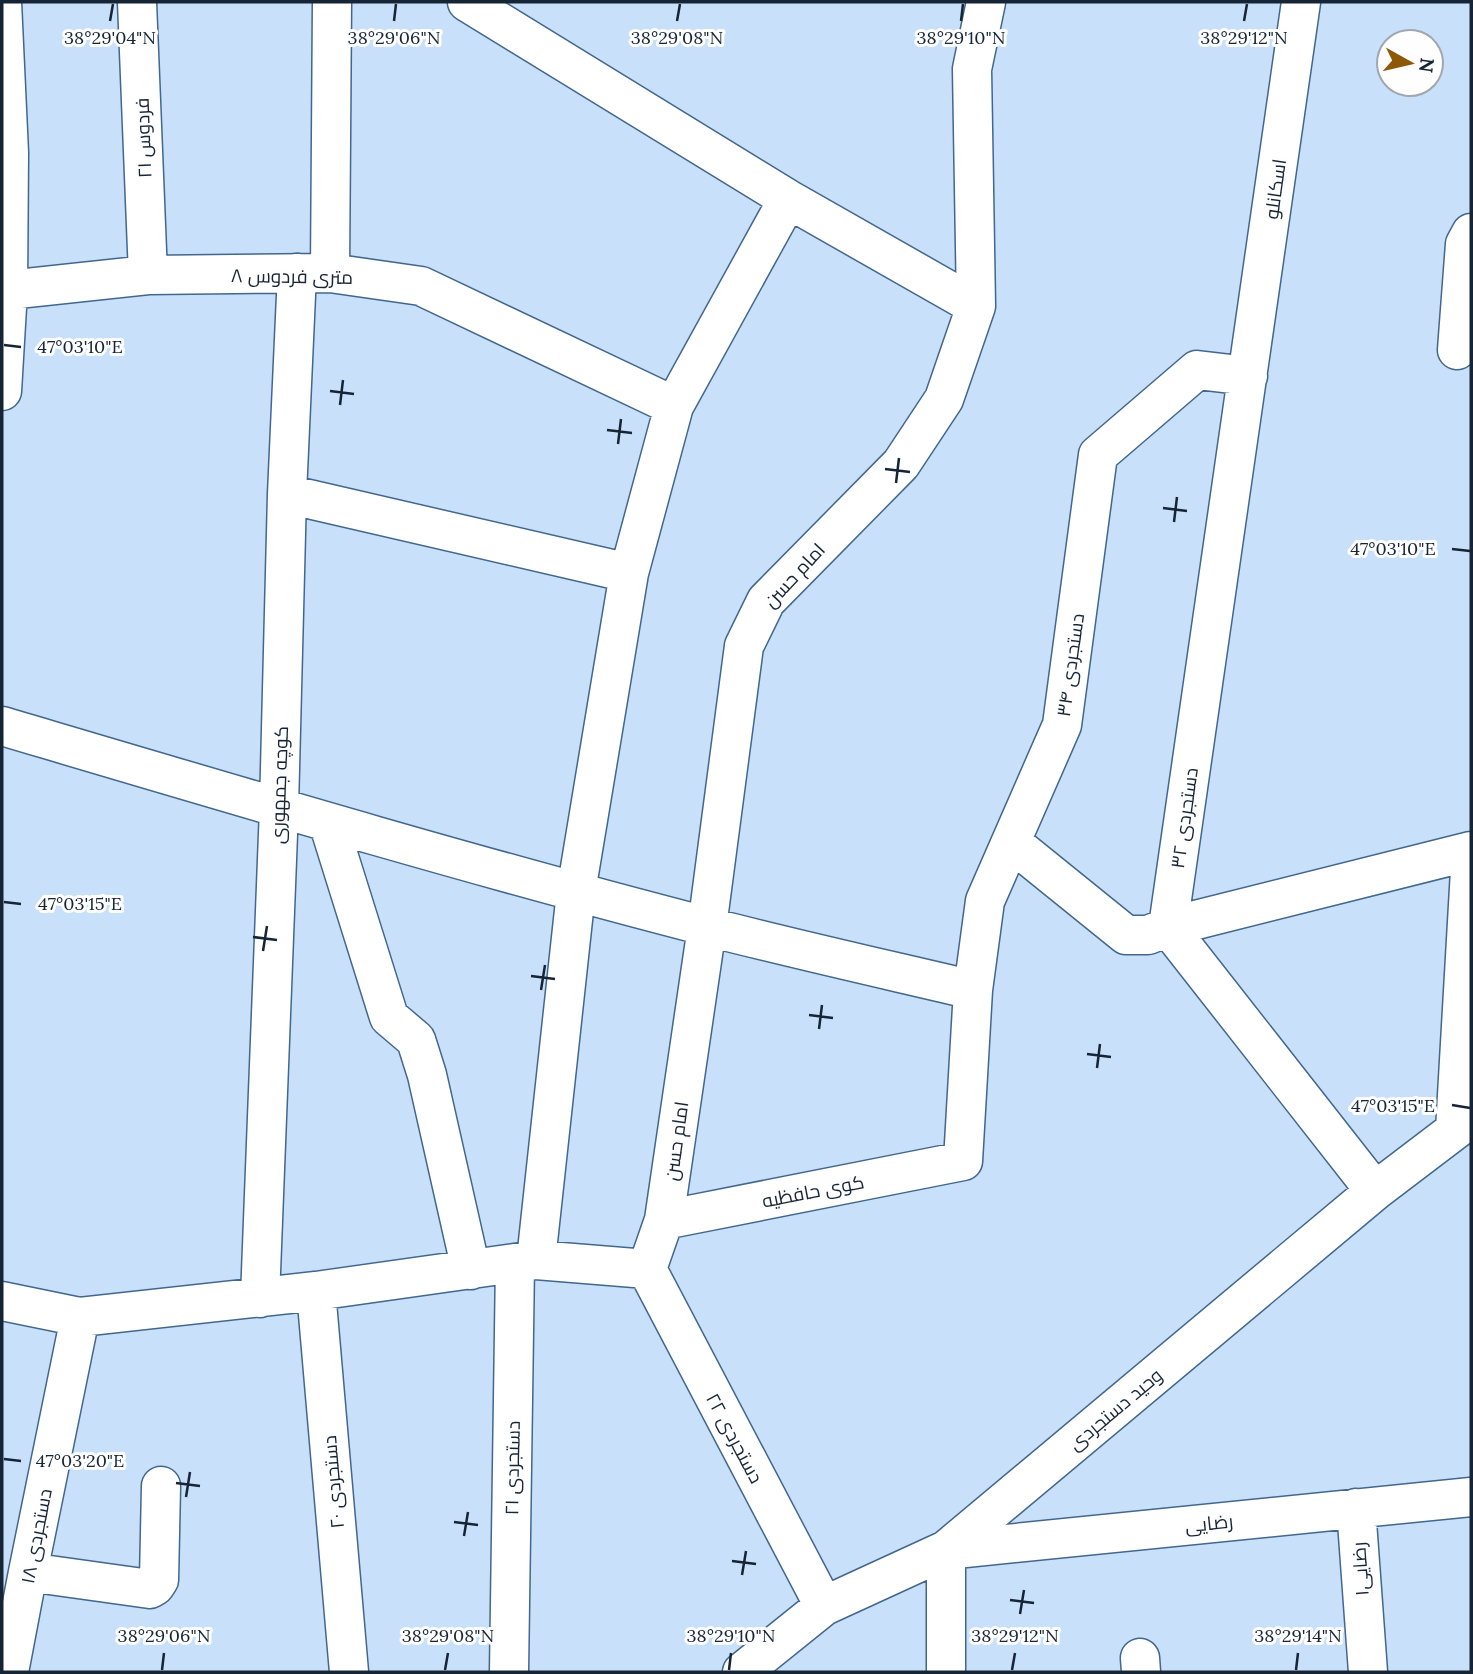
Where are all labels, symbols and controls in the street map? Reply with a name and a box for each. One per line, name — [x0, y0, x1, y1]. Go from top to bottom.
text: 38°29'04"N — [64, 26, 156, 49]
text: 38°29'06"N — [348, 26, 440, 49]
text: 38°29'08"N — [631, 26, 723, 49]
text: 38°29'10"N — [917, 26, 1005, 49]
text: 38°29'12"N — [1200, 26, 1288, 49]
north arrow — [1375, 28, 1445, 98]
text: N — [1414, 56, 1440, 75]
street label: فردوس ۲۱ — [130, 97, 156, 179]
street label: اسکانلو — [1259, 157, 1291, 221]
street label: ۸ متری فردوس — [231, 263, 353, 289]
text: 47°03'10"E — [37, 335, 123, 358]
text: 47°03'10"E — [1350, 537, 1436, 560]
street label: امام حسن — [758, 538, 831, 614]
street label: دستجردی ۳۴ — [1051, 612, 1089, 718]
street label: کوچه جمهوری — [265, 725, 294, 845]
street label: دستجردی ۳۲ — [1165, 766, 1203, 870]
text: 47°03'15"E — [38, 892, 122, 915]
text: 47°03'15"E — [1351, 1094, 1435, 1117]
street label: امام حسن — [659, 1100, 695, 1182]
street label: کوی حافظیه — [760, 1169, 866, 1213]
street label: وحید دستجردی — [1063, 1363, 1167, 1455]
street label: دستجردی ۲۲ — [701, 1389, 769, 1487]
street label: دستجردی ۲۱ — [499, 1420, 525, 1516]
street label: دستجردی ۲۰ — [317, 1434, 349, 1530]
text: 47°03'20"E — [36, 1449, 124, 1472]
street label: دستجردی ۱۸ — [15, 1486, 57, 1586]
street label: رضایی — [1184, 1509, 1234, 1537]
street label: رضایی۱ — [1346, 1541, 1374, 1597]
text: 38°29'06"N — [118, 1624, 210, 1647]
text: 38°29'08"N — [402, 1624, 494, 1647]
text: 38°29'10"N — [687, 1624, 775, 1647]
text: 38°29'12"N — [971, 1624, 1059, 1647]
text: 38°29'14"N — [1254, 1624, 1342, 1647]

